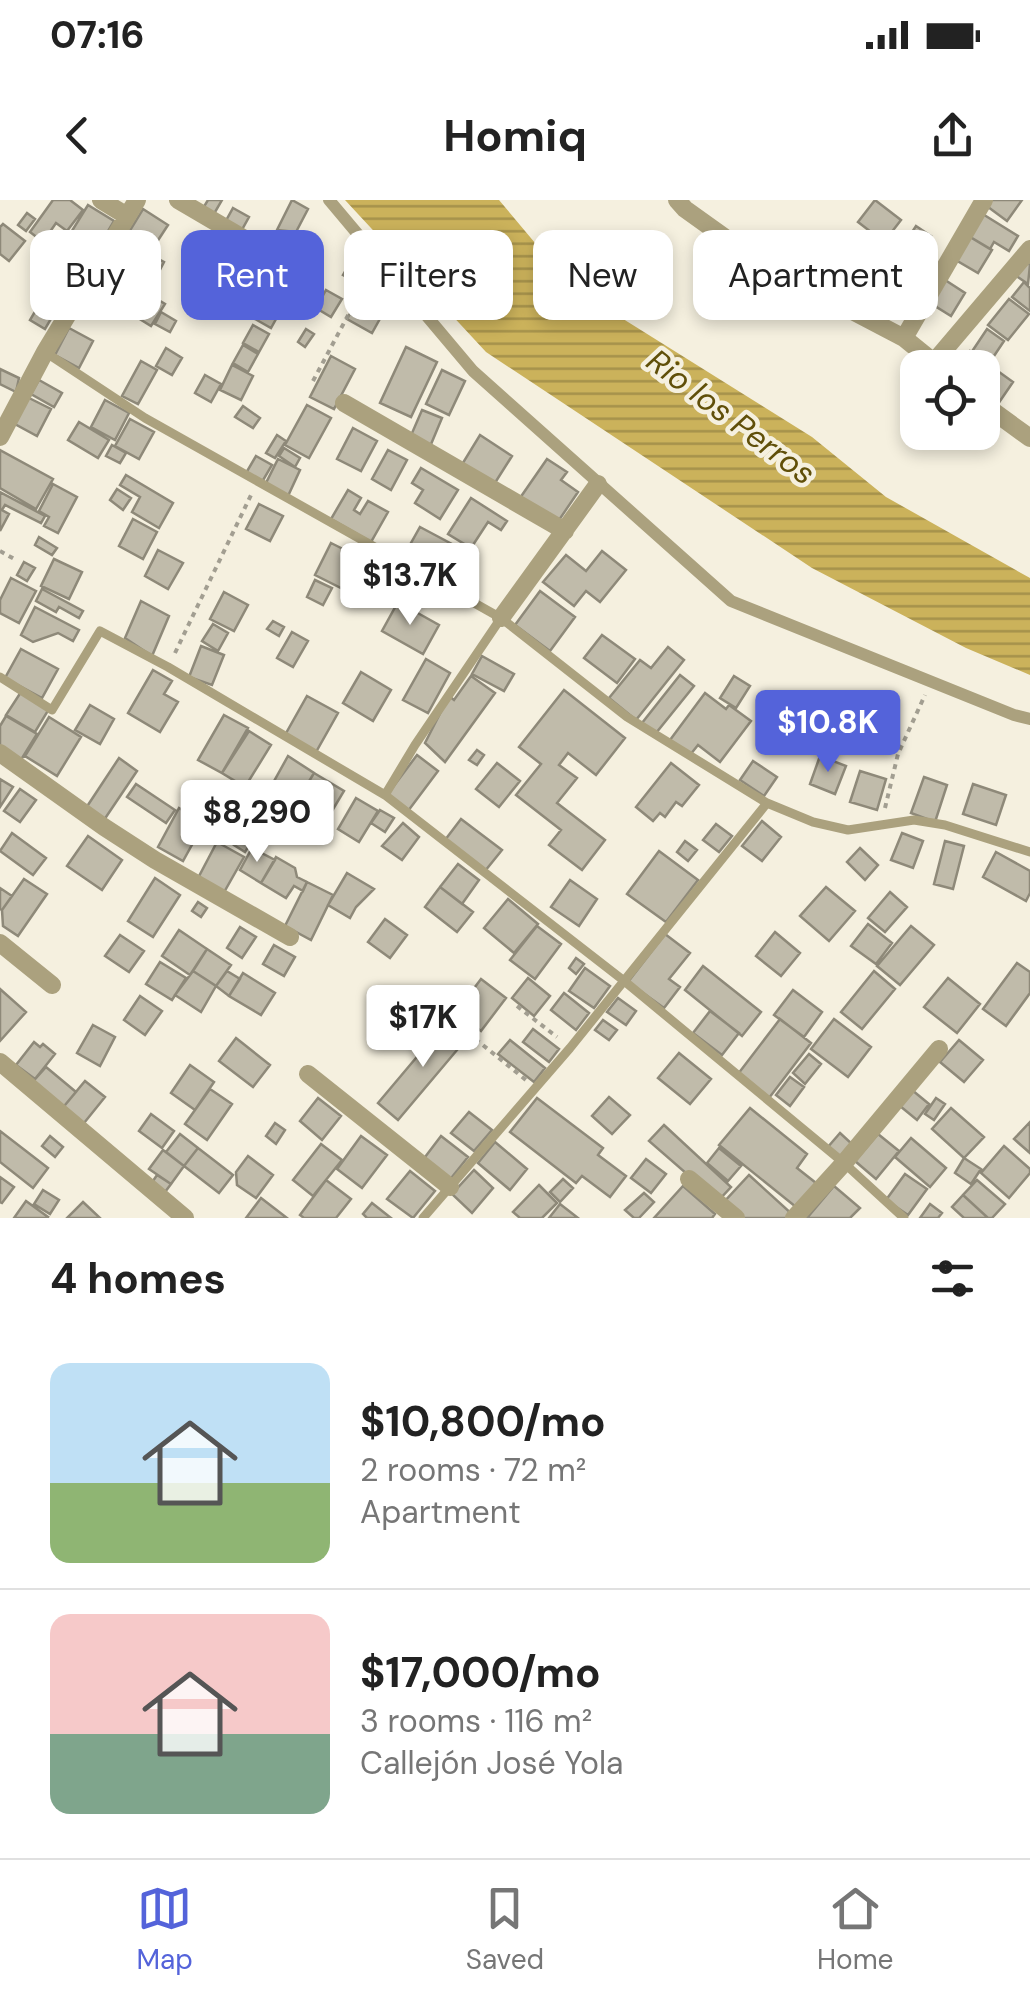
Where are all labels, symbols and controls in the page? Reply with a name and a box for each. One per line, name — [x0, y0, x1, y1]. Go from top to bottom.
text: 07:16 — [50, 10, 145, 60]
text: Homiq — [443, 106, 587, 165]
icon: back — [50, 108, 105, 163]
icon: share — [925, 108, 980, 163]
chip: Buy — [30, 230, 161, 320]
chip: Rent — [181, 230, 324, 320]
chip: Filters — [344, 230, 513, 320]
chip: New — [533, 230, 673, 320]
chip: Apartment — [693, 230, 938, 320]
water label: Rio los Perros — [638, 340, 824, 494]
map controls — [900, 350, 1000, 450]
button: locate — [900, 350, 1000, 450]
pin: $13.7K — [329, 543, 491, 628]
text: $13.7K — [362, 554, 458, 596]
pin: $10.8K — [747, 690, 909, 775]
text: $10.8K — [777, 701, 879, 743]
pin: $8,290 — [176, 780, 338, 865]
text: $8,290 — [203, 791, 311, 833]
pin: $17K — [364, 985, 482, 1070]
text: $17K — [388, 996, 458, 1038]
text: 4 homes — [50, 1251, 226, 1306]
icon: filters — [925, 1251, 980, 1306]
text: $10,800/mo — [360, 1394, 606, 1449]
icon: home — [130, 1403, 250, 1523]
text: 2 rooms · 72 m² — [360, 1449, 586, 1491]
text: Apartment — [360, 1491, 521, 1533]
text: $17,000/mo — [360, 1645, 601, 1700]
icon: home — [130, 1654, 250, 1774]
text: 3 rooms · 116 m² — [360, 1700, 592, 1742]
text: Callejón José Yola — [360, 1742, 624, 1784]
tab: Map — [136, 1881, 193, 1978]
tab: Saved — [466, 1881, 544, 1978]
tab: Home — [817, 1881, 894, 1978]

